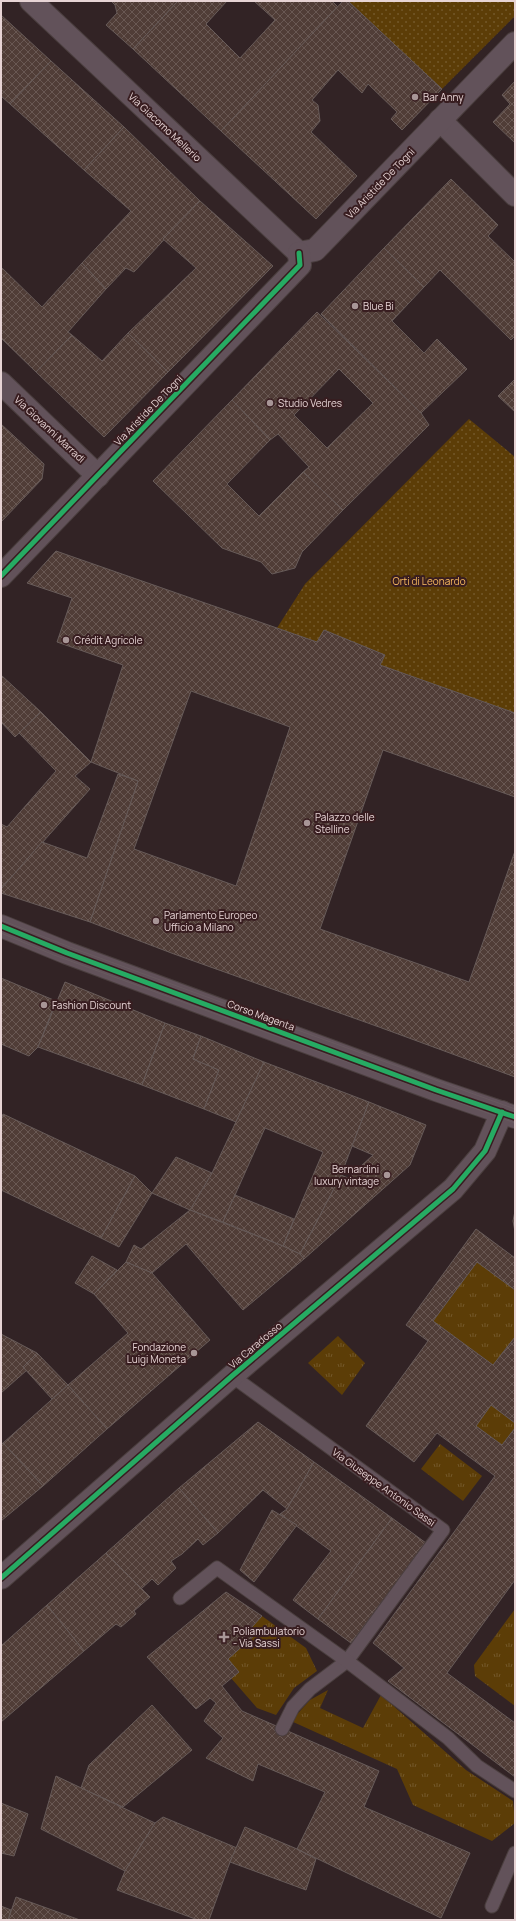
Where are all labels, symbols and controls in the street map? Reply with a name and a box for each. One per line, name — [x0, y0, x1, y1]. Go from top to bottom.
street label: Via Giacomo Mellerio — [126, 90, 205, 165]
place label: Bar Anny — [423, 90, 464, 104]
marker: Bar Anny — [410, 92, 420, 102]
street label: Via Aristide De Togni — [343, 145, 417, 221]
place label: Blue Bi — [363, 299, 394, 313]
marker: Blue Bi — [350, 301, 360, 311]
street label: Via Aristide De Togni — [111, 372, 185, 448]
street label: Via Giovanni Marradi — [12, 392, 88, 466]
place label: Studio Vedres — [278, 396, 342, 410]
marker: Studio Vedres — [265, 398, 275, 408]
park label: Orti di Leonardo — [392, 574, 466, 588]
place label: Crédit Agricole — [74, 633, 143, 647]
marker: Crédit Agricole — [61, 635, 71, 645]
place label: Palazzo delle Stelline — [315, 810, 375, 836]
marker: Palazzo delle Stelline — [302, 818, 312, 828]
place label: Parlamento Europeo Ufficio a Milano — [164, 908, 257, 934]
marker: Parlamento Europeo Ufficio a Milano — [151, 916, 161, 926]
street label: Corso Magenta — [225, 996, 297, 1034]
place label: Fashion Discount — [52, 998, 131, 1012]
marker: Fashion Discount — [39, 1000, 49, 1010]
place label: Bernardini luxury vintage — [314, 1162, 379, 1188]
marker: Bernardini luxury vintage — [382, 1170, 392, 1180]
street label: Via Caradosso — [225, 1319, 285, 1371]
place label: Fondazione Luigi Moneta — [127, 1340, 186, 1366]
marker: Fondazione Luigi Moneta — [189, 1348, 199, 1358]
street label: Via Giuseppe Antonio Sassi — [330, 1445, 438, 1529]
place label: Poliambulatorio - Via Sassi — [233, 1624, 305, 1650]
marker: Poliambulatorio - Via Sassi — [218, 1631, 230, 1643]

